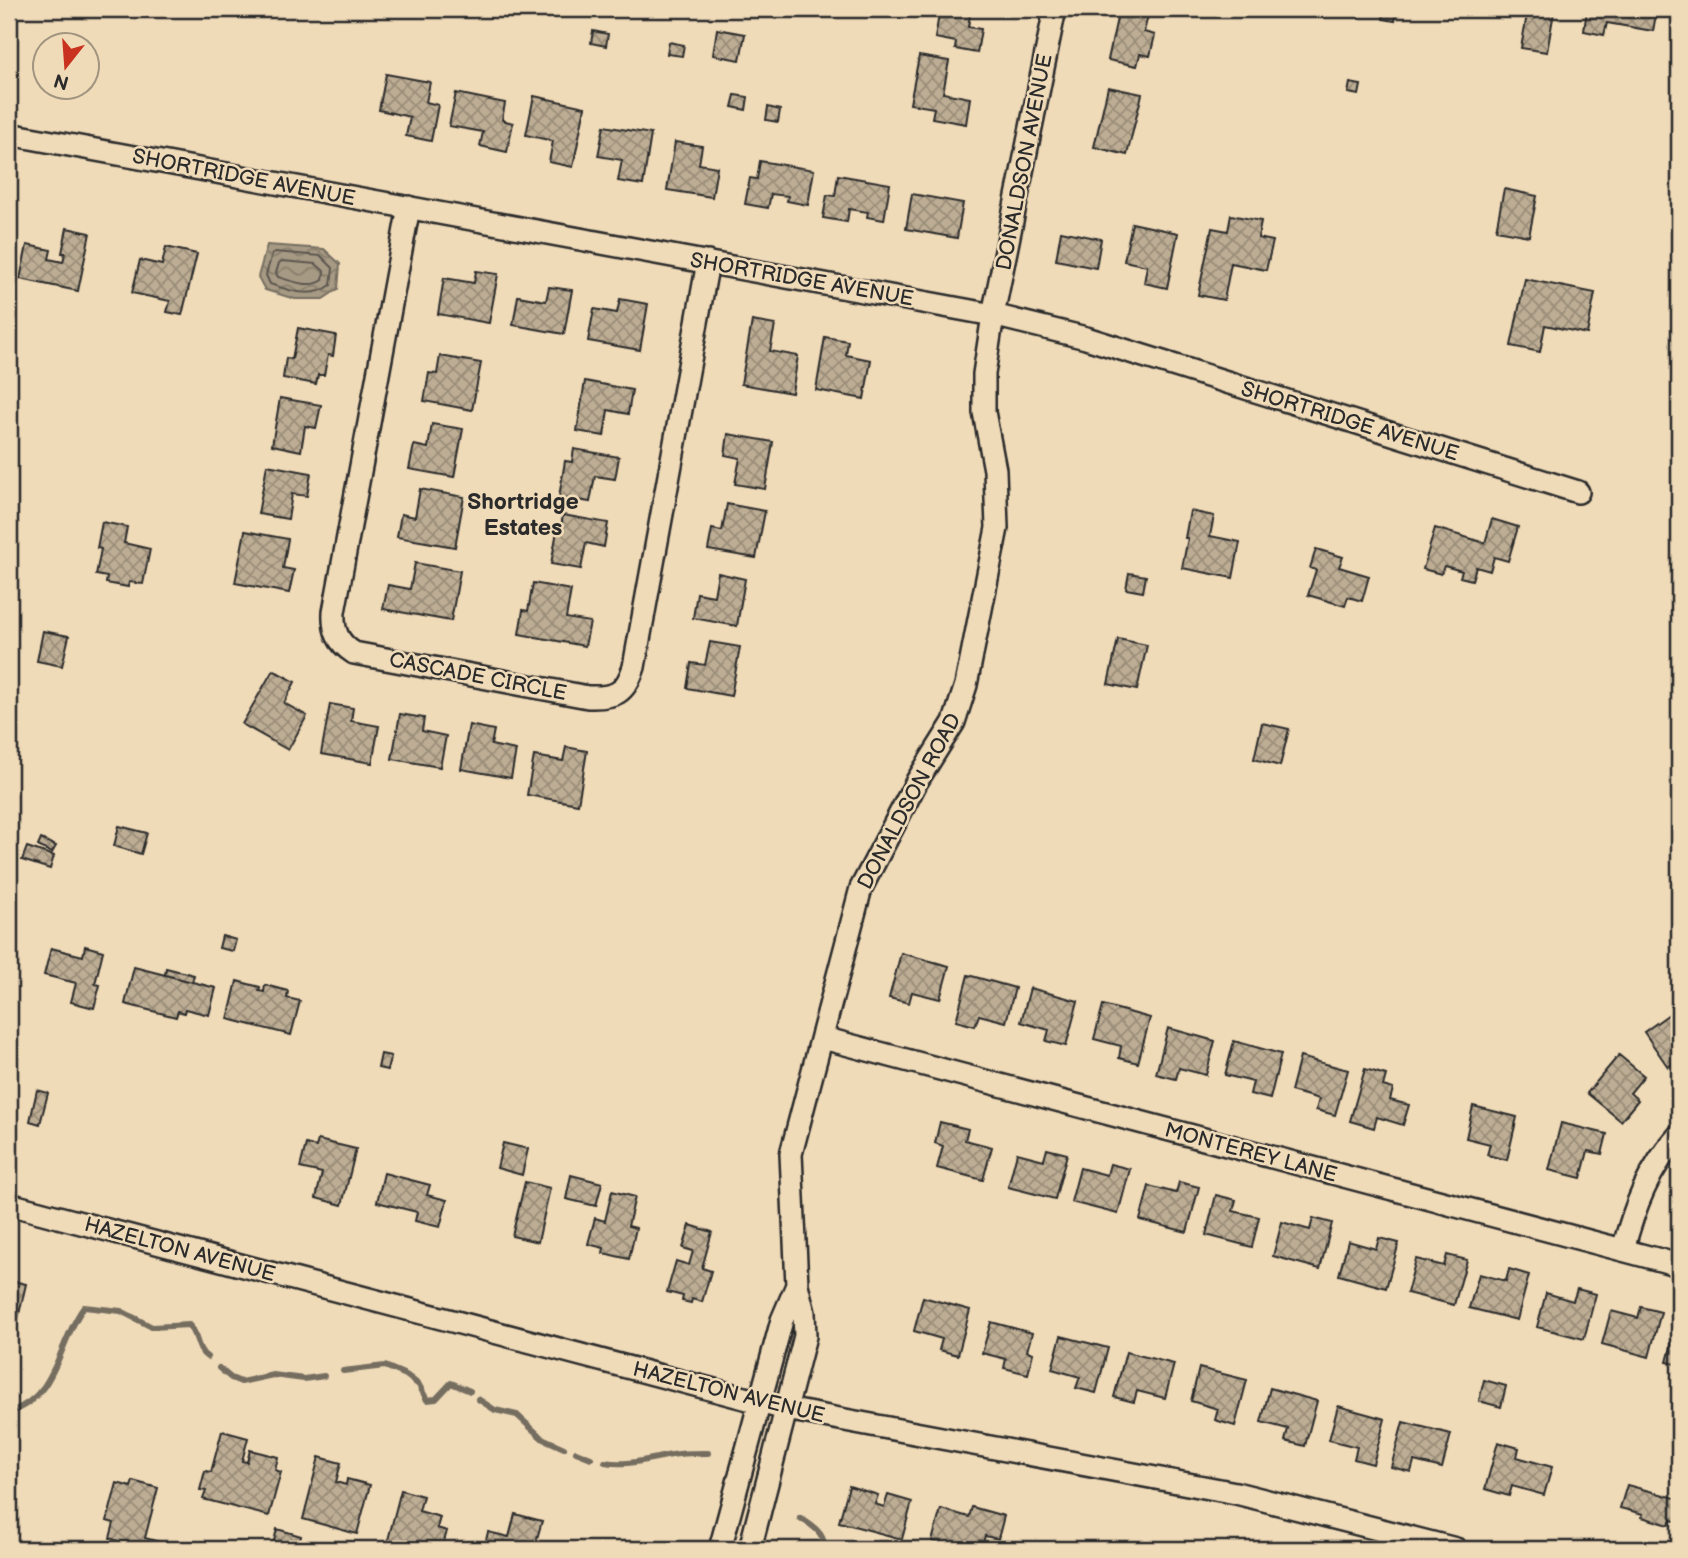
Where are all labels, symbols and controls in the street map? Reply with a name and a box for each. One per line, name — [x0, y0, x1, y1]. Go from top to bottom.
north arrow — [32, 32, 102, 102]
street label: DONALDSON AVENUE — [991, 52, 1058, 272]
text: N — [51, 68, 72, 94]
street label: SHORTRIDGE AVENUE — [130, 144, 357, 211]
street label: SHORTRIDGE AVENUE — [688, 248, 916, 311]
street label: SHORTRIDGE AVENUE — [1238, 376, 1462, 467]
district label: Shortridge Estates — [467, 488, 579, 542]
street label: CASCADE CIRCLE — [387, 647, 569, 706]
street label: DONALDSON ROAD — [852, 709, 966, 893]
street label: MONTEREY LANE — [1162, 1117, 1340, 1188]
street label: HAZELTON AVENUE — [82, 1212, 278, 1287]
street label: HAZELTON AVENUE — [630, 1357, 827, 1428]

